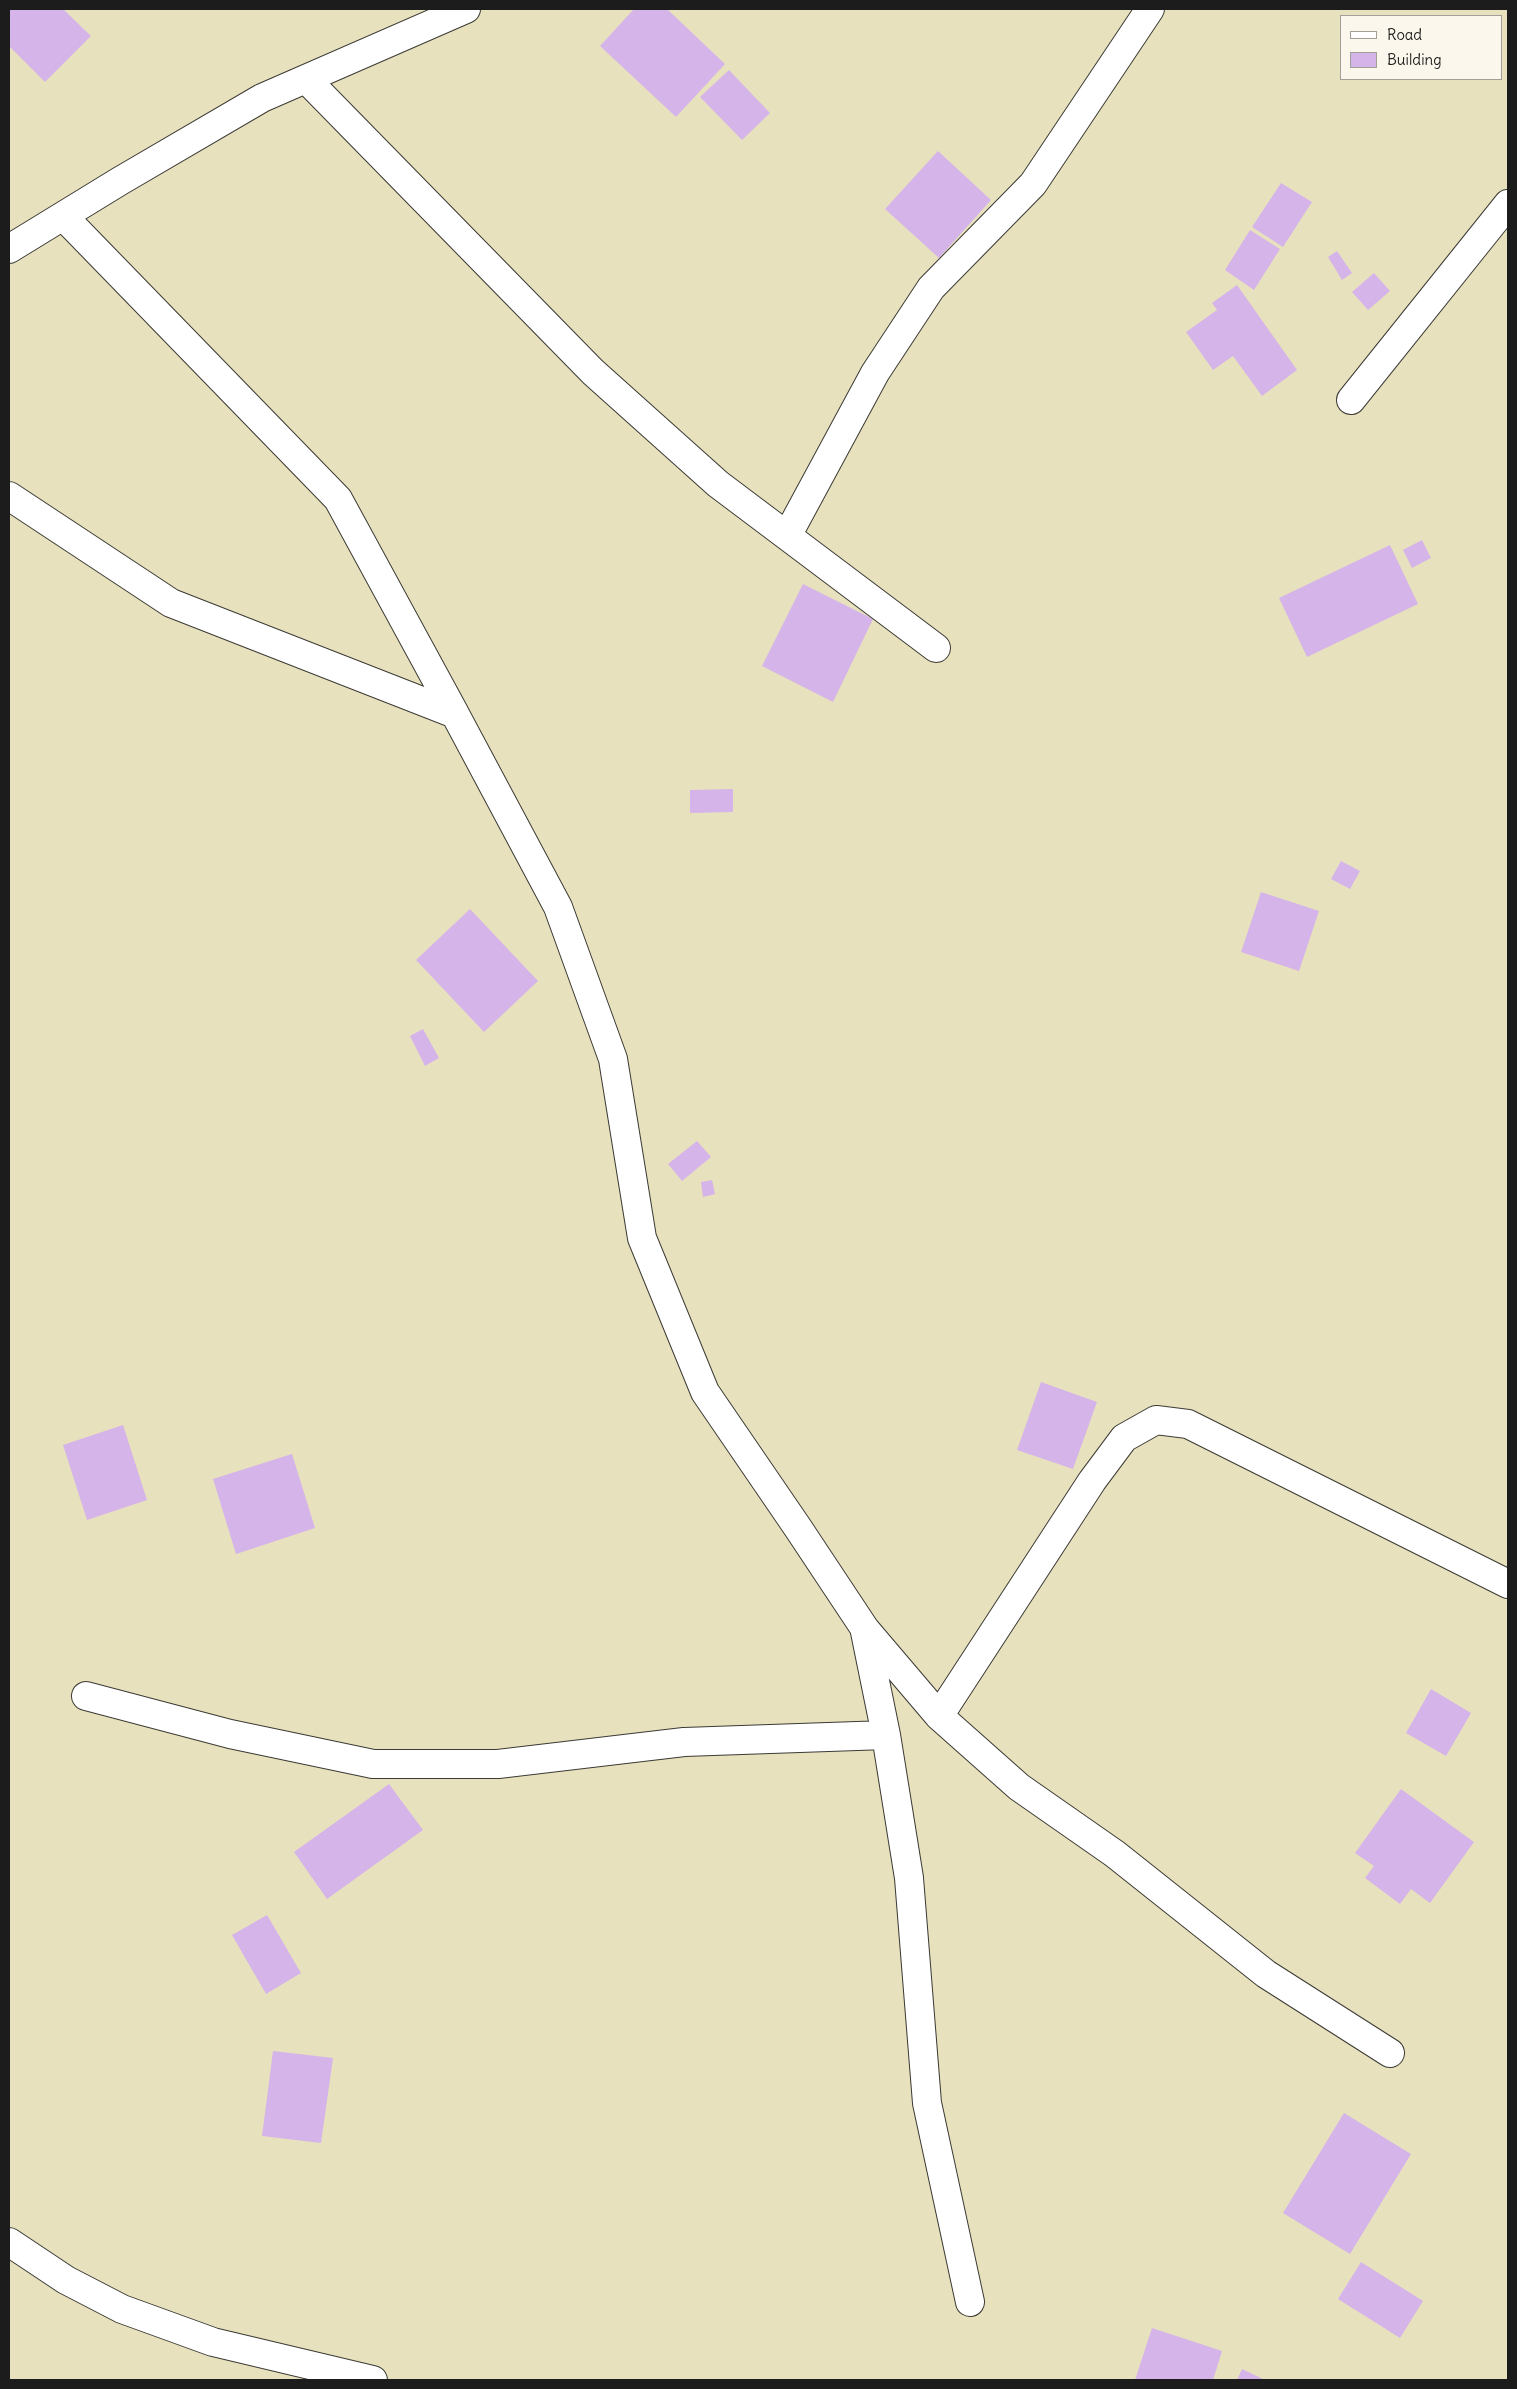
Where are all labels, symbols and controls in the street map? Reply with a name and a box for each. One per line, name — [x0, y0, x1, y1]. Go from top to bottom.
legend — [1340, 15, 1502, 80]
text: Road — [1387, 25, 1422, 44]
text: Building — [1387, 50, 1442, 69]

